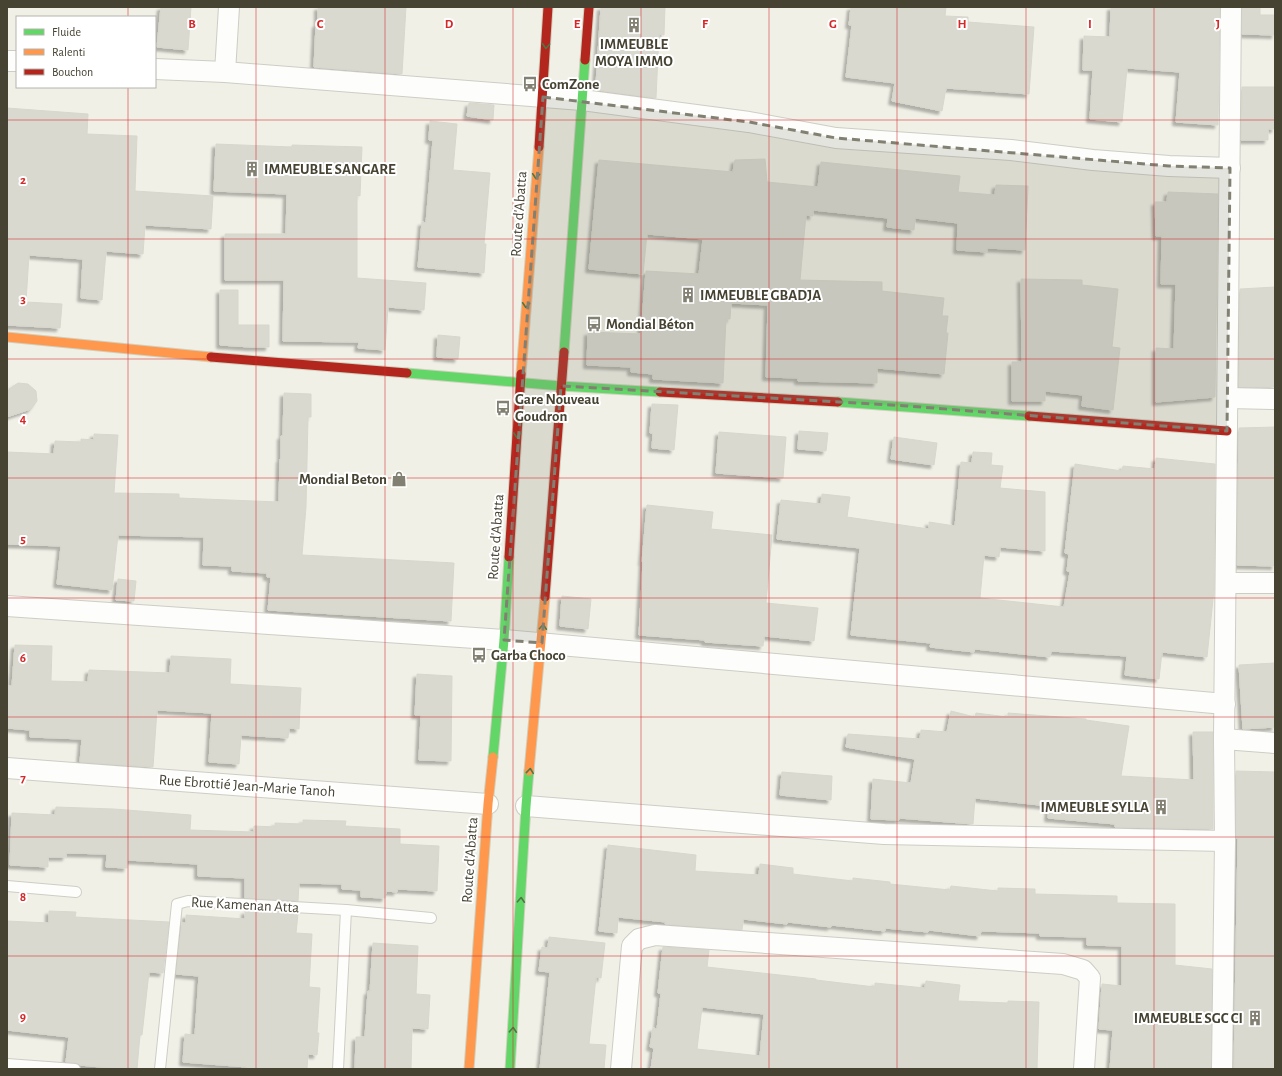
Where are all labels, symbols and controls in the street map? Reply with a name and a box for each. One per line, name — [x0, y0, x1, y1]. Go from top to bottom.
legend — [16, 16, 156, 88]
building icon: IMMEUBLE MOYA IMMO — [625, 16, 643, 34]
text: B — [188, 18, 196, 31]
text: C — [317, 18, 324, 31]
text: D — [445, 18, 454, 31]
text: E — [574, 18, 581, 31]
text: F — [702, 18, 709, 31]
text: G — [829, 18, 837, 31]
text: H — [957, 18, 967, 31]
text: I — [1088, 18, 1092, 31]
text: J — [1216, 18, 1220, 31]
text: Fluide — [52, 26, 81, 38]
place label: IMMEUBLE MOYA IMMO — [595, 37, 673, 69]
one-way arrow — [541, 43, 550, 49]
text: Ralenti — [52, 46, 85, 58]
text: Bouchon — [52, 66, 93, 78]
bus stop icon: ComZone — [521, 75, 539, 93]
place label: ComZone — [542, 77, 599, 92]
building icon: IMMEUBLE SANGARE — [243, 160, 261, 178]
place label: IMMEUBLE SANGARE — [264, 162, 396, 177]
street label: Route d'Abatta — [509, 171, 529, 257]
one-way arrow — [532, 173, 541, 179]
text: 2 — [20, 174, 26, 187]
building icon: IMMEUBLE GBADJA — [679, 286, 697, 304]
place label: IMMEUBLE GBADJA — [700, 288, 821, 303]
text: 3 — [20, 293, 26, 306]
one-way arrow — [522, 302, 531, 308]
bus stop icon: Mondial Béton — [585, 315, 603, 333]
place label: Mondial Béton — [606, 317, 694, 332]
place label: Gare Nouveau Goudron — [515, 392, 600, 424]
bus stop icon: Gare Nouveau Goudron — [494, 399, 512, 417]
text: 4 — [20, 413, 27, 426]
one-way arrow — [512, 432, 521, 438]
shop icon: Mondial Beton — [390, 470, 408, 488]
place label: Mondial Beton — [299, 472, 387, 487]
street label: Route d'Abatta — [486, 494, 506, 580]
text: 5 — [20, 533, 26, 546]
one-way arrow — [539, 624, 548, 630]
bus stop icon: Garba Choco — [470, 646, 488, 664]
place label: Garba Choco — [491, 648, 566, 663]
text: 6 — [20, 652, 26, 665]
one-way arrow — [525, 768, 534, 774]
text: 7 — [20, 772, 26, 785]
street label: Rue Ebrottié Jean-Marie Tanoh — [158, 772, 336, 800]
building icon: IMMEUBLE SYLLA — [1152, 798, 1170, 816]
place label: IMMEUBLE SYLLA — [1041, 800, 1149, 815]
street label: Route d'Abatta — [460, 817, 480, 903]
text: 8 — [20, 891, 26, 904]
street label: Rue Kamenan Atta — [190, 895, 300, 915]
one-way arrow — [516, 897, 525, 903]
building icon: IMMEUBLE SGC CI — [1246, 1009, 1264, 1027]
text: 9 — [20, 1011, 26, 1024]
place label: IMMEUBLE SGC CI — [1134, 1011, 1243, 1026]
one-way arrow — [508, 1027, 517, 1033]

